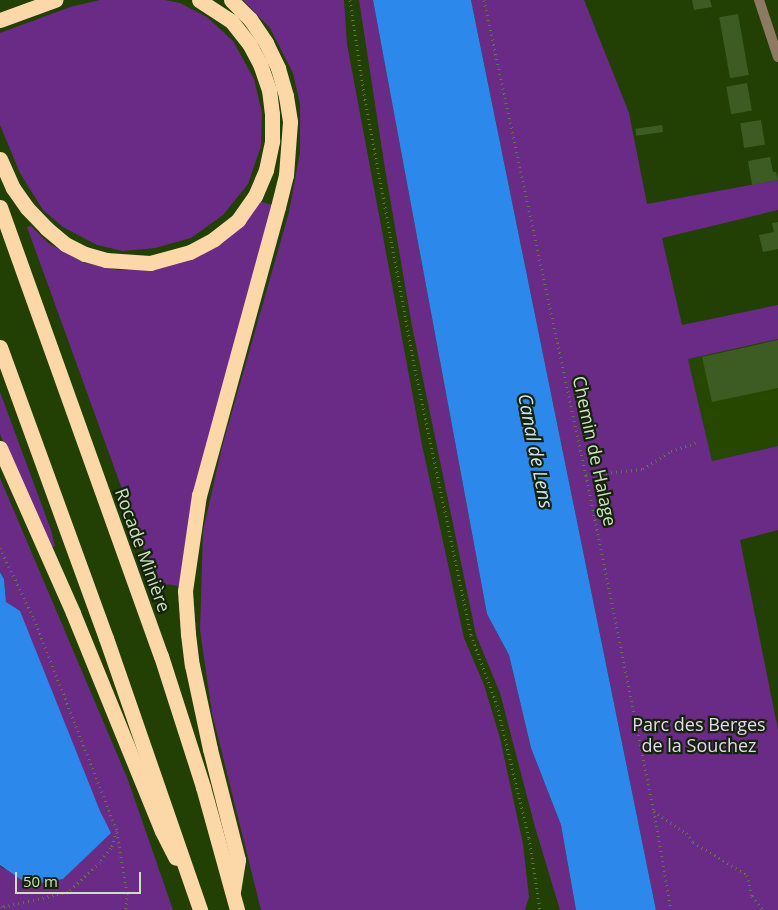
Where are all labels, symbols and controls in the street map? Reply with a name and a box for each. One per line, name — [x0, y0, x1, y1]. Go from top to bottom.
street label: Chemin de Halage — [569, 374, 621, 528]
water label: Canal de Lens — [513, 392, 557, 510]
street label: Rocade Minière — [111, 485, 175, 615]
park label: Parc des Berges de la Souchez — [632, 714, 766, 756]
scale bar — [18, 862, 144, 894]
text: 50 m — [23, 871, 58, 891]

